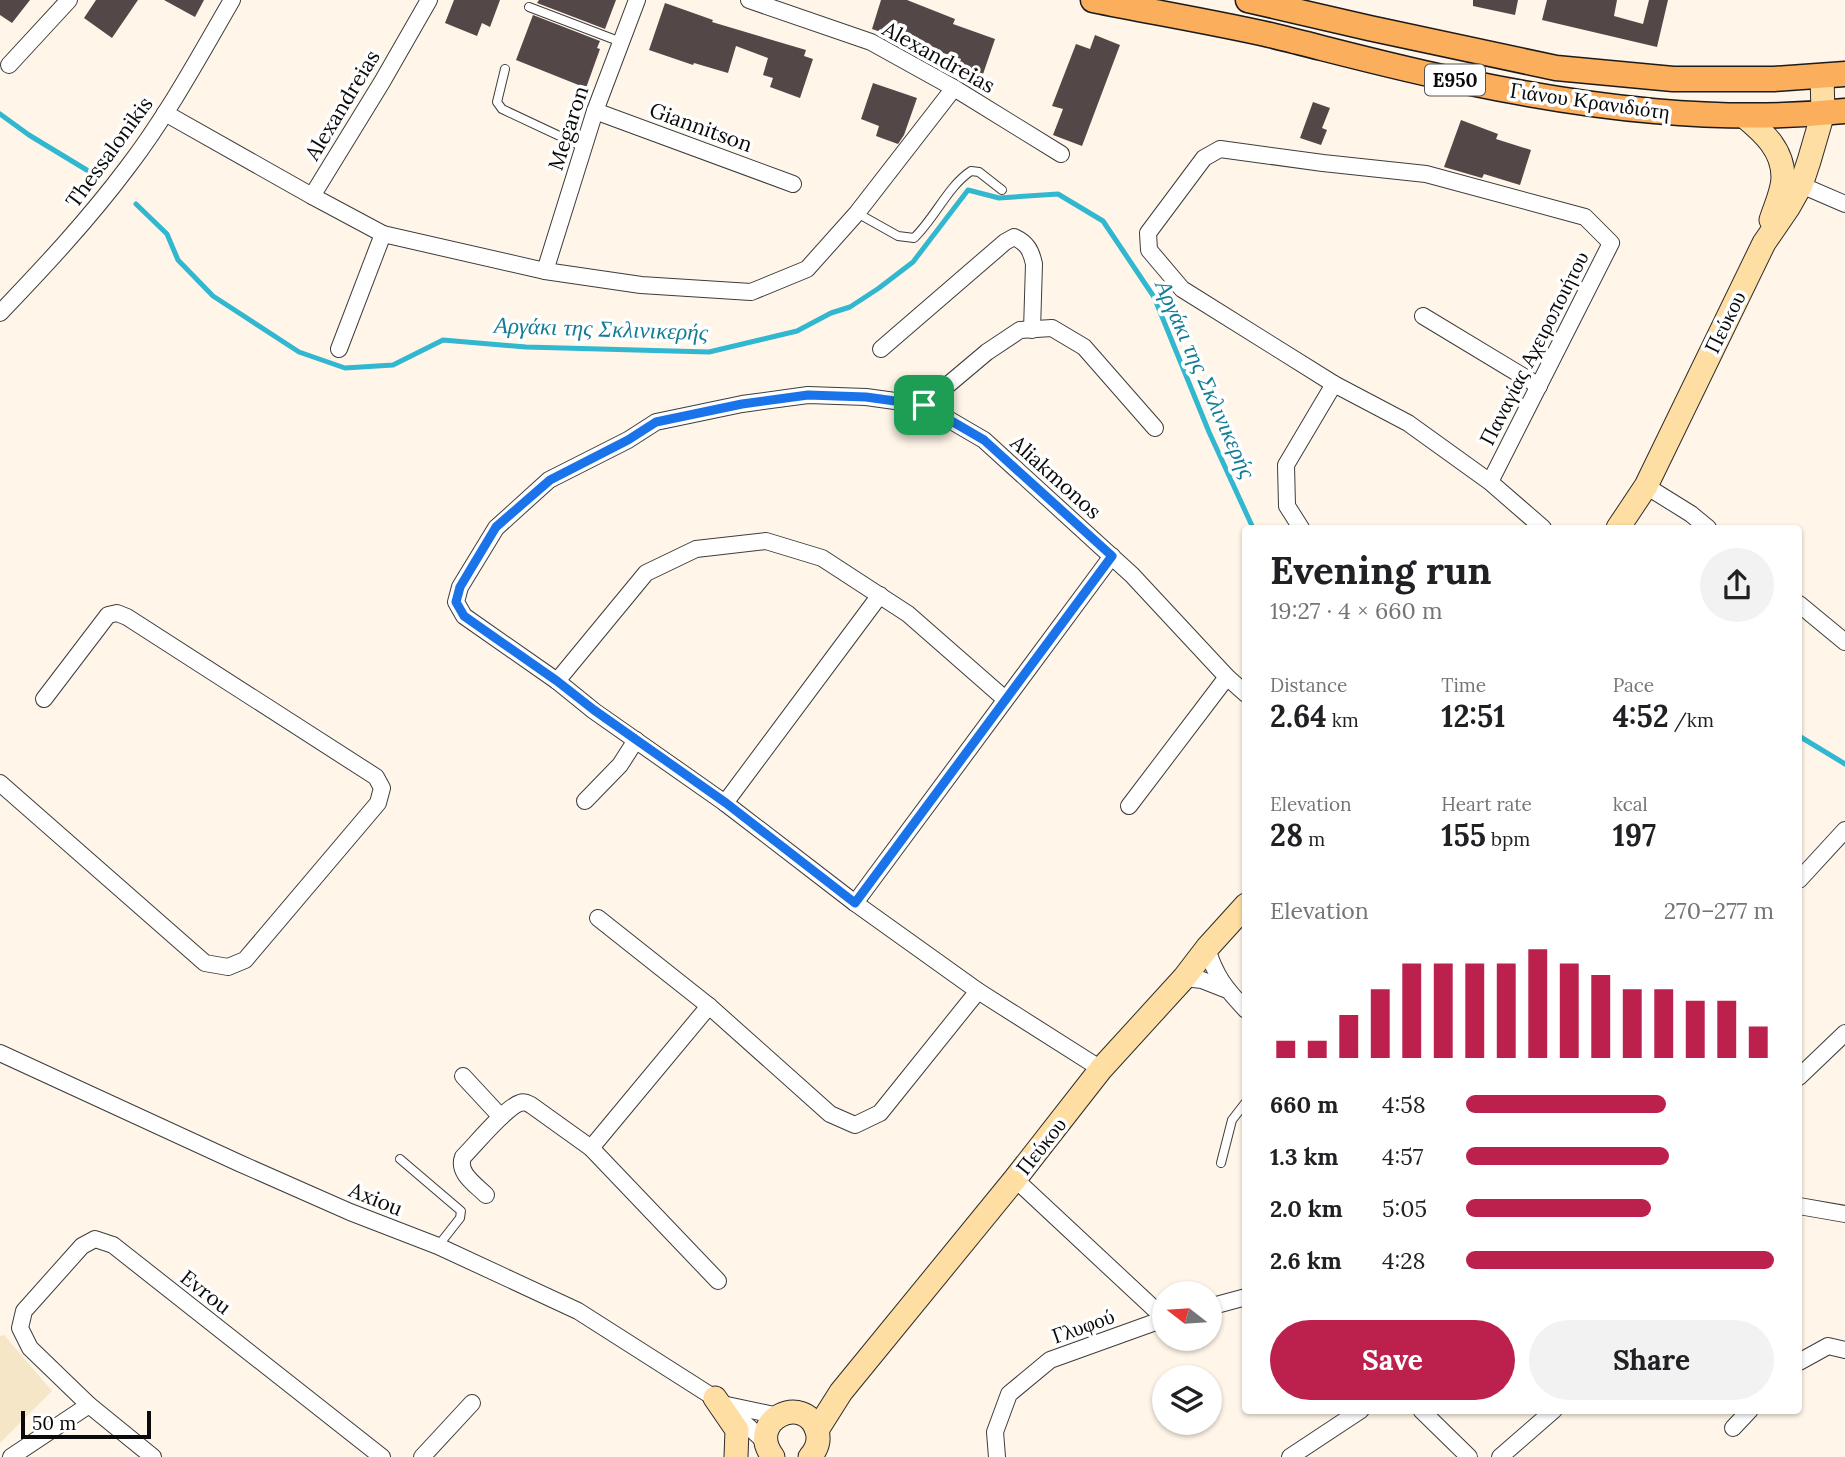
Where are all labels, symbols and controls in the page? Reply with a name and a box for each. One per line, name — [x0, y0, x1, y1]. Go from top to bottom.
street label: Alexandreias — [877, 15, 1000, 99]
street label: Alexandreias — [298, 45, 386, 166]
road number: E950 — [1425, 64, 1485, 96]
street label: Γιάνου Κρανιδιότη — [1508, 76, 1672, 126]
street label: Megaron — [542, 82, 594, 174]
street label: Thessalonikis — [60, 91, 158, 213]
street label: Giannitson — [646, 96, 756, 158]
street label: Παναγίας Αχειροποιήτου — [1473, 246, 1595, 450]
water label: Αργάκι της Σκλινικερής — [1148, 273, 1263, 483]
street label: Πεύκου — [1698, 286, 1752, 358]
water label: Αργάκι της Σκλινικερής — [491, 310, 709, 346]
pin — [894, 375, 954, 435]
icon: arrive — [905, 386, 943, 424]
street label: Aliakmonos — [1004, 429, 1107, 525]
text: Evening run — [1270, 546, 1492, 594]
button: share — [1700, 548, 1774, 622]
text: 19:27 · 4 × 660 m — [1270, 596, 1442, 625]
text: Distance — [1270, 673, 1347, 697]
text: Time — [1441, 673, 1486, 697]
text: Pace — [1613, 673, 1654, 697]
text: 2.64 — [1270, 697, 1327, 735]
text: 12:51 — [1441, 697, 1505, 735]
text: 4:52 — [1613, 697, 1669, 735]
text: km — [1327, 708, 1359, 732]
text: /km — [1669, 708, 1714, 732]
text: Elevation — [1270, 792, 1352, 816]
text: Heart rate — [1441, 792, 1532, 816]
text: kcal — [1613, 792, 1648, 816]
text: 28 — [1270, 816, 1303, 854]
text: 155 — [1441, 816, 1486, 854]
text: 197 — [1613, 816, 1656, 854]
text: m — [1303, 827, 1325, 851]
text: bpm — [1486, 827, 1530, 851]
text: Elevation — [1270, 896, 1369, 925]
text: 270–277 m — [1664, 896, 1774, 925]
text: 660 m — [1270, 1090, 1338, 1119]
text: 4:58 — [1382, 1090, 1426, 1119]
street label: Πεύκου — [1010, 1112, 1072, 1180]
text: 1.3 km — [1270, 1142, 1338, 1171]
text: 4:57 — [1382, 1142, 1423, 1171]
street label: Axiou — [344, 1176, 407, 1222]
text: 2.0 km — [1270, 1194, 1343, 1223]
text: 5:05 — [1382, 1194, 1427, 1223]
text: 2.6 km — [1270, 1246, 1342, 1275]
text: 4:28 — [1382, 1246, 1426, 1275]
street label: Evrou — [175, 1264, 237, 1320]
north arrow — [1152, 1281, 1222, 1351]
map controls — [1152, 1281, 1222, 1435]
street label: Γλυφού — [1048, 1302, 1118, 1350]
button: Save — [1270, 1320, 1515, 1400]
button: Share — [1529, 1320, 1774, 1400]
button: layers — [1152, 1365, 1222, 1435]
scale bar — [21, 1408, 150, 1440]
text: 50 m — [32, 1411, 76, 1435]

